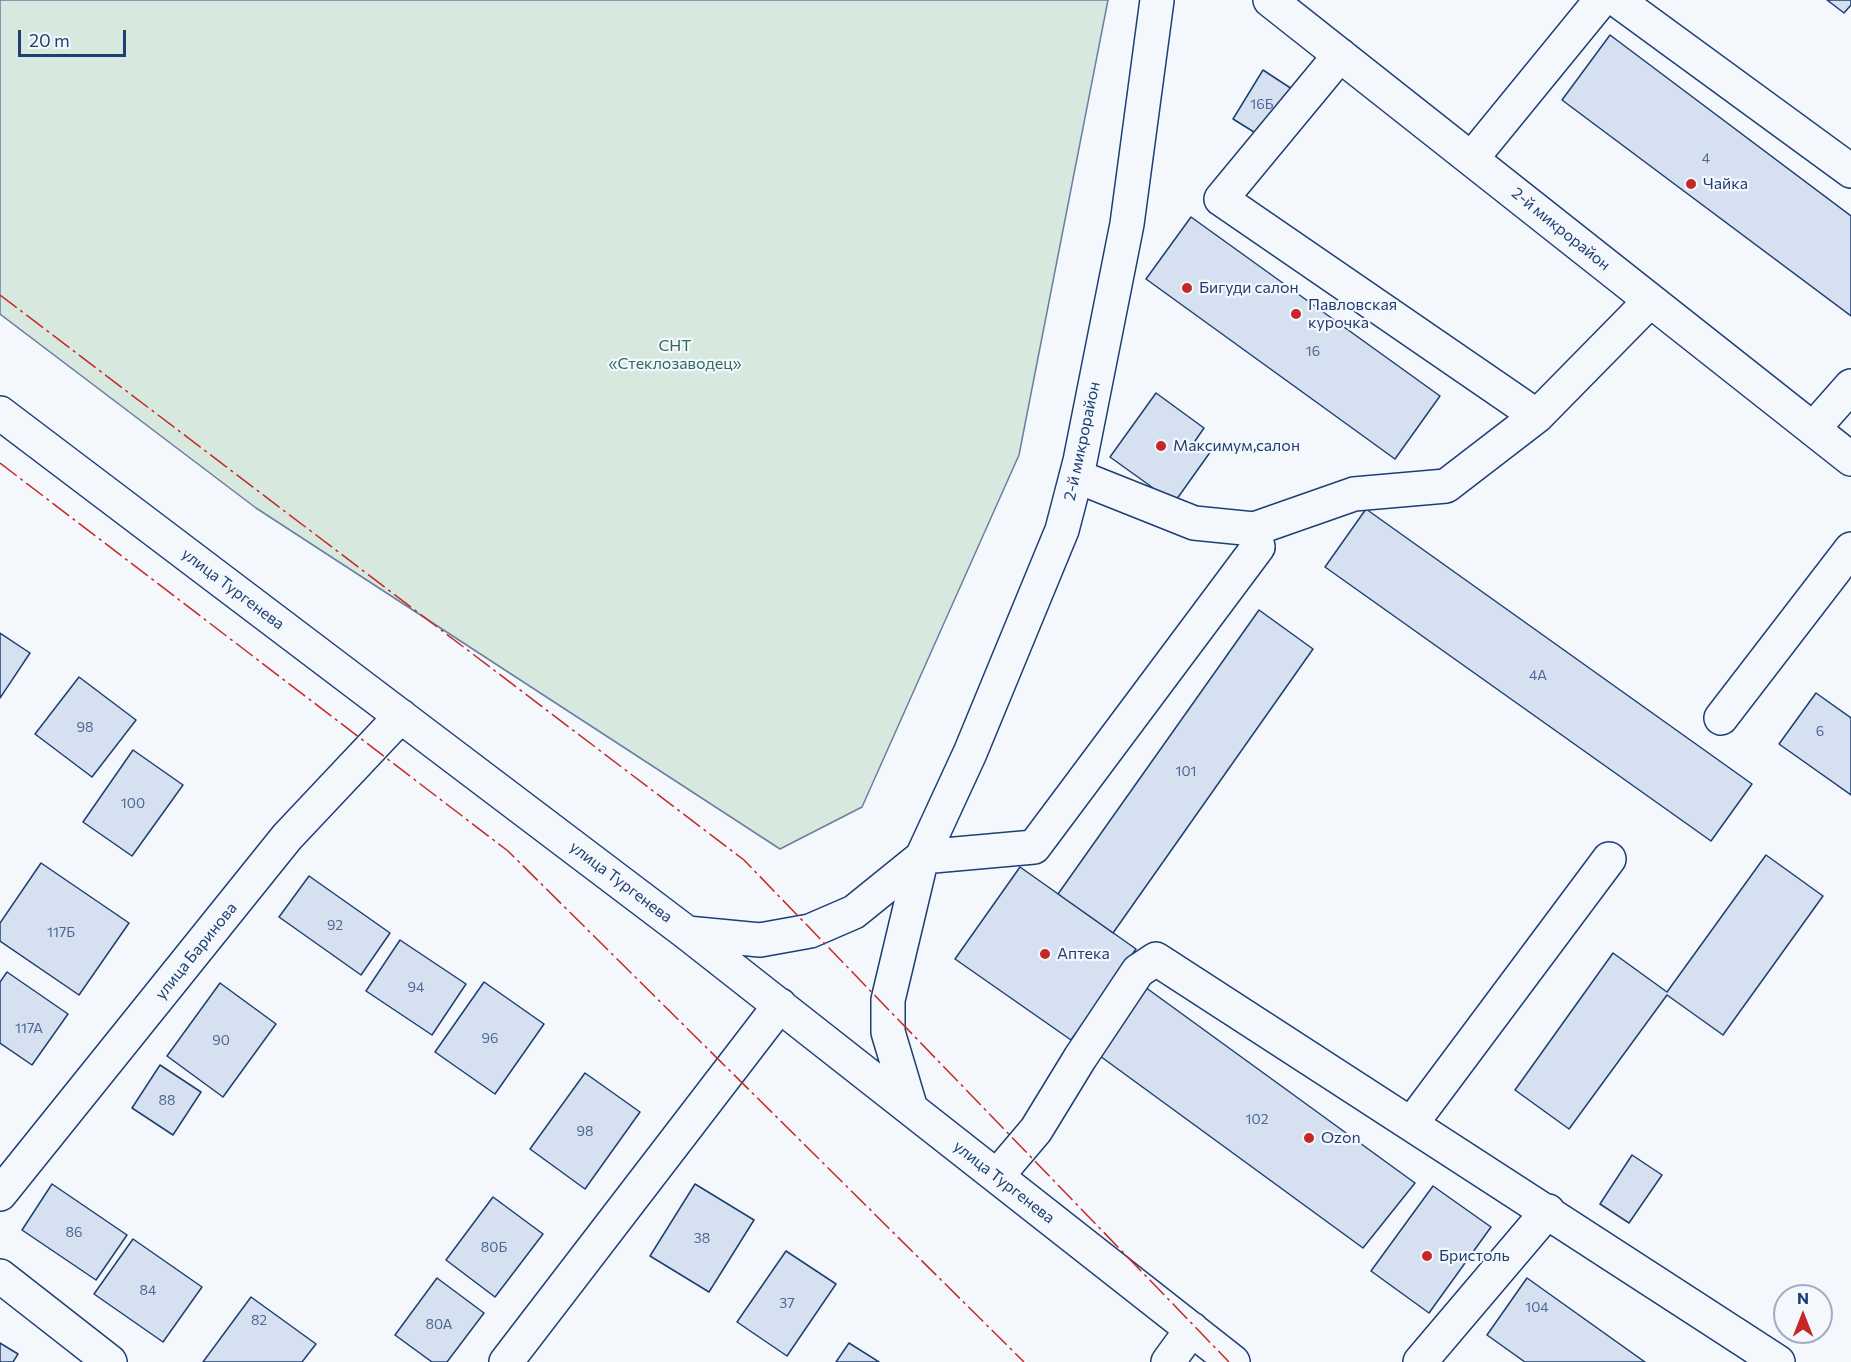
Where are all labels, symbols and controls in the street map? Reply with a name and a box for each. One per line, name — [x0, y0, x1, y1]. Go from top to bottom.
scale bar — [21, 18, 129, 56]
text: 20 m — [29, 29, 70, 51]
house number: 16Б — [1250, 96, 1274, 112]
house number: 4 — [1702, 150, 1710, 166]
place label: Чайка — [1703, 174, 1748, 194]
marker: Чайка — [1684, 177, 1698, 191]
street label: 2-й микрорайон — [1508, 183, 1614, 275]
place label: Бигуди салон — [1199, 278, 1299, 298]
marker: Бигуди салон — [1180, 281, 1194, 295]
place label: Павловская курочка — [1308, 295, 1397, 333]
marker: Павловская курочка — [1289, 307, 1303, 321]
park label: СНТ «Стеклозаводец» — [608, 336, 742, 374]
house number: 16 — [1306, 343, 1320, 359]
street label: 2-й микрорайон — [1060, 380, 1104, 502]
place label: Максимум,салон — [1173, 436, 1300, 456]
marker: Максимум,салон — [1154, 439, 1168, 453]
street label: улица Тургенева — [178, 544, 288, 634]
house number: 4А — [1529, 667, 1547, 683]
house number: 98 — [77, 719, 93, 735]
house number: 6 — [1816, 723, 1824, 739]
house number: 101 — [1175, 763, 1197, 779]
house number: 100 — [121, 795, 145, 811]
street label: улица Тургенева — [566, 837, 676, 927]
street label: улица Баринова — [151, 899, 241, 1003]
house number: 92 — [327, 917, 343, 933]
house number: 117Б — [47, 924, 75, 940]
place label: Аптека — [1057, 944, 1110, 964]
marker: Аптека — [1038, 947, 1052, 961]
house number: 94 — [408, 979, 424, 995]
house number: 117А — [15, 1020, 43, 1036]
house number: 96 — [482, 1030, 498, 1046]
house number: 90 — [212, 1032, 230, 1048]
house number: 88 — [159, 1092, 175, 1108]
house number: 102 — [1246, 1111, 1268, 1127]
house number: 98 — [577, 1123, 593, 1139]
place label: Ozon — [1321, 1128, 1361, 1148]
marker: Ozon — [1302, 1131, 1316, 1145]
street label: улица Тургенева — [949, 1136, 1059, 1228]
house number: 86 — [66, 1224, 82, 1240]
house number: 38 — [694, 1230, 710, 1246]
house number: 80Б — [481, 1239, 507, 1255]
place label: Бристоль — [1439, 1246, 1510, 1266]
marker: Бристоль — [1420, 1249, 1434, 1263]
house number: 84 — [140, 1282, 156, 1298]
north arrow — [1773, 1284, 1833, 1344]
text: N — [1797, 1288, 1809, 1307]
house number: 37 — [779, 1295, 795, 1311]
house number: 104 — [1525, 1299, 1549, 1315]
house number: 82 — [251, 1312, 267, 1328]
house number: 80А — [426, 1316, 452, 1332]

